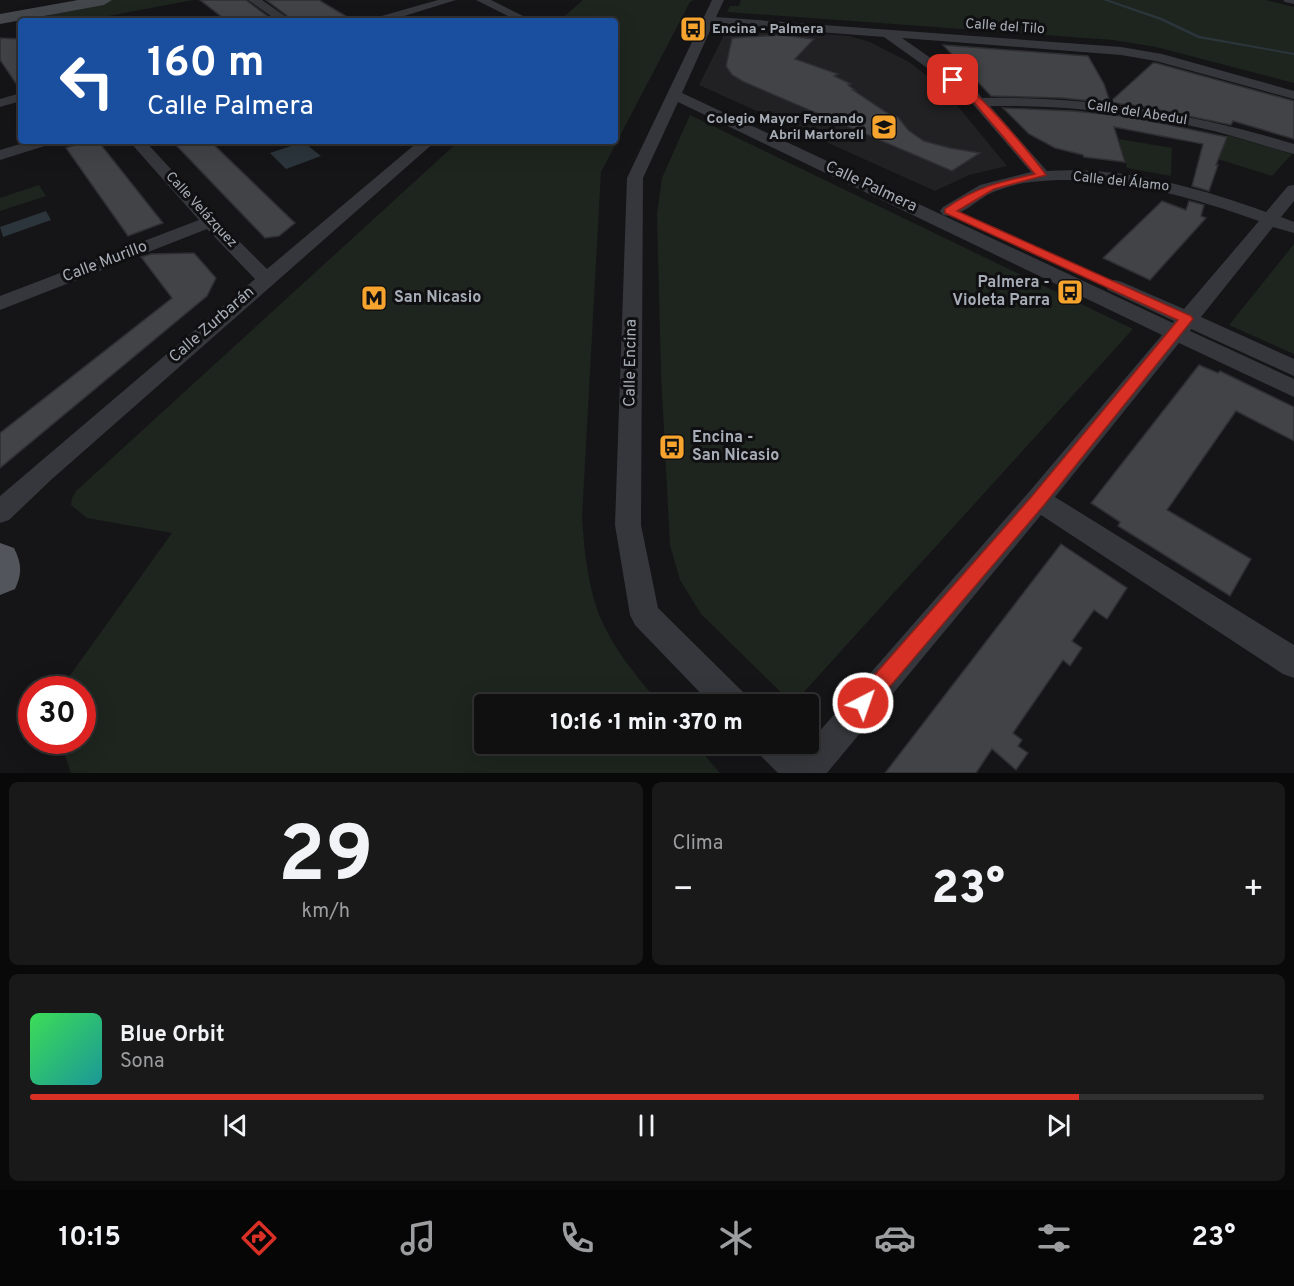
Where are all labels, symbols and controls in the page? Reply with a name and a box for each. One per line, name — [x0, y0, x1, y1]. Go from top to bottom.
bus stop icon: Encina - Palmera — [678, 14, 708, 44]
street label: Calle del Tilo — [965, 16, 1045, 38]
place label: Encina - Palmera — [712, 21, 824, 38]
text: 160 m — [147, 38, 265, 91]
icon: left — [48, 42, 126, 120]
pin — [927, 54, 978, 105]
icon: arrive — [936, 63, 969, 96]
text: Calle Palmera — [147, 90, 314, 124]
street label: Calle del Abedul — [1086, 97, 1188, 129]
place label: Colegio Mayor Fernando Abril Martorell — [707, 111, 864, 144]
school or university icon: Colegio Mayor Fernando Abril Martorell — [869, 112, 899, 142]
street label: Calle Palmera — [822, 157, 920, 217]
street label: Calle del Álamo — [1072, 167, 1170, 196]
street label: Calle Velázquez — [162, 169, 240, 251]
street label: Calle Murillo — [60, 237, 150, 287]
place label: Palmera - Violeta Parra — [952, 273, 1050, 311]
bus stop icon: Palmera - Violeta Parra — [1055, 277, 1085, 307]
street label: Calle Zurbarán — [165, 282, 259, 368]
metro station icon: San Nicasio — [359, 283, 389, 313]
place label: San Nicasio — [394, 288, 481, 308]
street label: Calle Encina — [620, 319, 642, 407]
place label: Encina - San Nicasio — [692, 428, 779, 466]
bus stop icon: Encina - San Nicasio — [657, 432, 687, 462]
position arrow — [831, 671, 895, 735]
speed limit sign: 30 — [18, 676, 96, 754]
text: 10:16 · 1 min · 370 m — [550, 710, 743, 737]
text: 29 — [278, 810, 374, 909]
text: Clima — [673, 831, 723, 857]
text: 23° — [932, 862, 1005, 919]
text: − — [673, 870, 694, 912]
text: + — [1243, 870, 1264, 912]
text: km/h — [301, 899, 350, 925]
text: Blue Orbit — [120, 1022, 225, 1049]
text: Sona — [120, 1049, 165, 1075]
icon: previous — [219, 1109, 252, 1142]
icon: pause — [630, 1109, 663, 1142]
icon: next — [1042, 1109, 1075, 1142]
icon: directions — [238, 1217, 280, 1259]
icon: music — [397, 1217, 439, 1259]
icon: phone — [556, 1217, 598, 1259]
icon: climate — [715, 1217, 757, 1259]
icon: car — [874, 1217, 916, 1259]
icon: filters — [1033, 1217, 1075, 1259]
text: 10:15 — [58, 1221, 121, 1255]
text: 23° — [1192, 1221, 1236, 1255]

